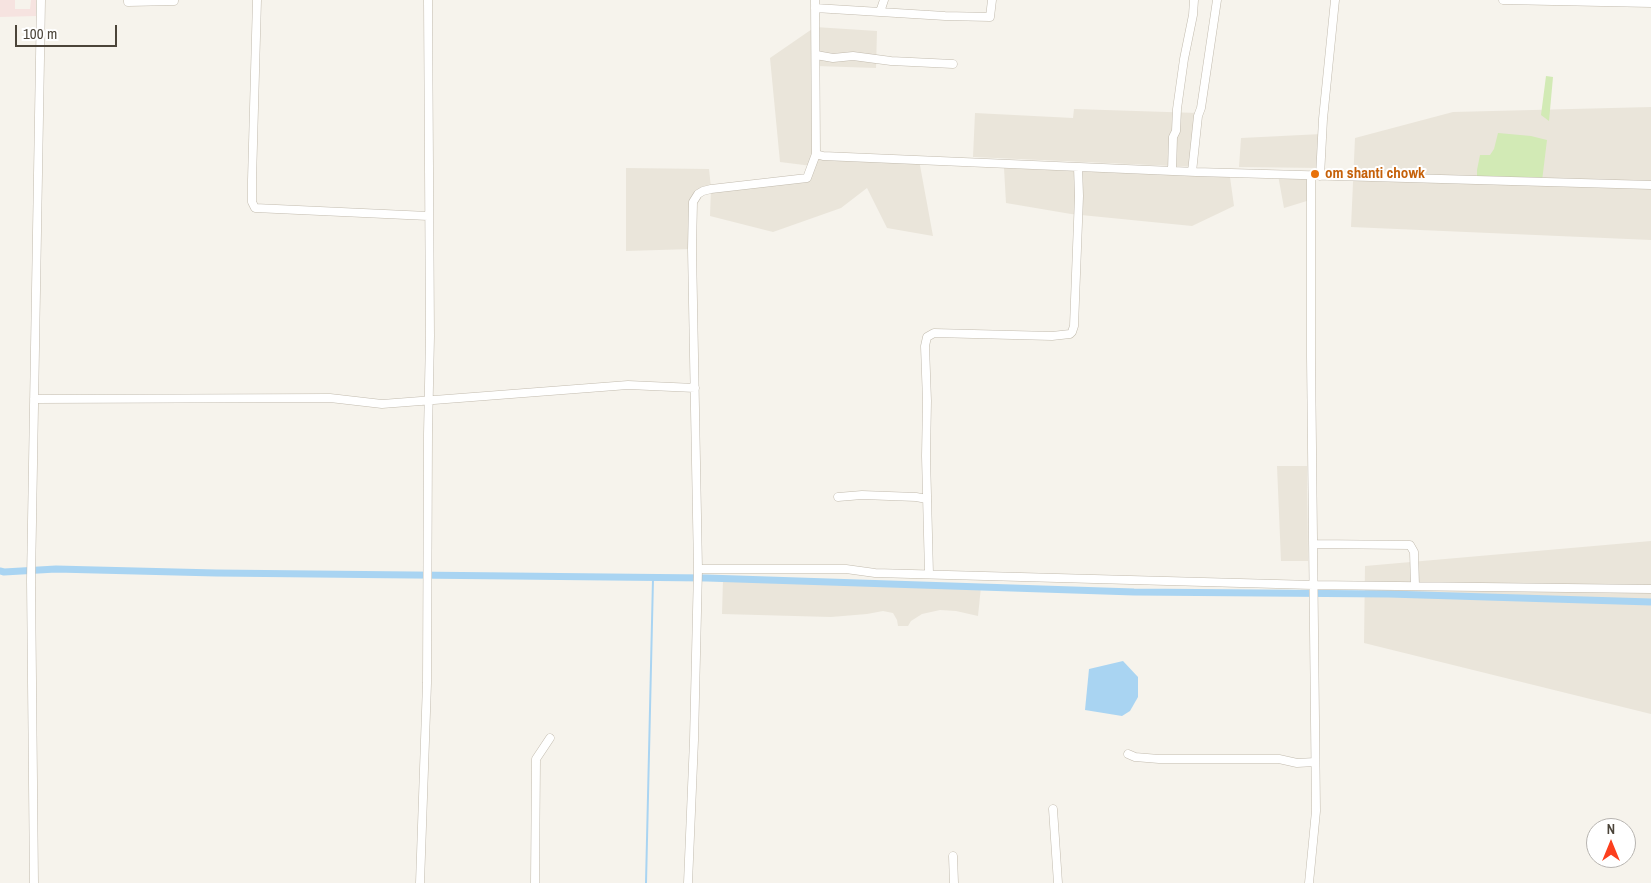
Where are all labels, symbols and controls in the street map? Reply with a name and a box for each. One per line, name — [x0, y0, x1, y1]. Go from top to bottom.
scale bar — [18, 15, 120, 47]
text: 100 m — [23, 23, 57, 44]
place label: om shanti chowk — [1325, 165, 1425, 183]
marker: om shanti chowk — [1309, 168, 1321, 180]
north arrow — [1586, 818, 1636, 868]
text: N — [1607, 820, 1615, 838]

